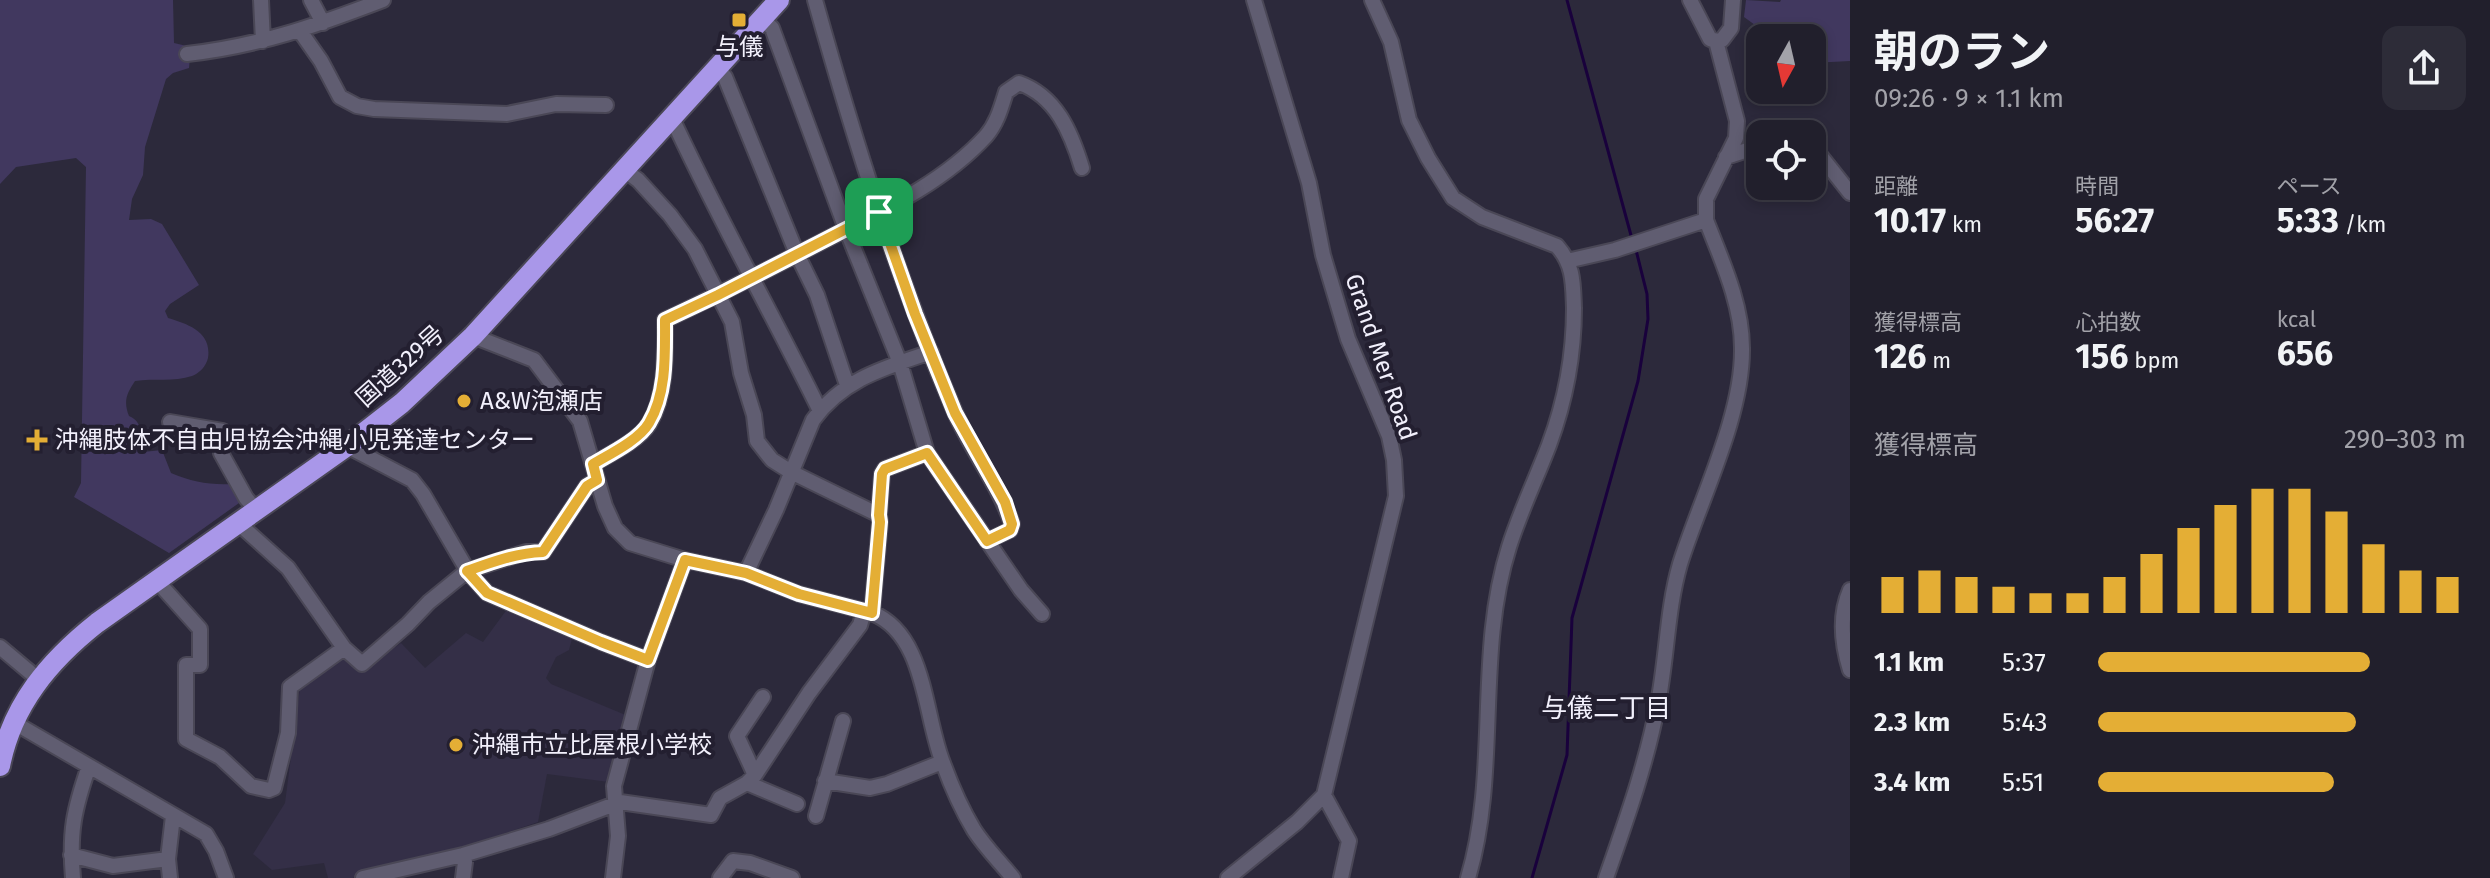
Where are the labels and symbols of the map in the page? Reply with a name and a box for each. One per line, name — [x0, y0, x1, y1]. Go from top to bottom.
marker: 与儀 — [730, 11, 748, 29]
north arrow — [1746, 24, 1826, 104]
place label: 与儀 — [715, 33, 763, 61]
pin — [845, 178, 913, 246]
street label: Grand Mer Road — [1339, 270, 1423, 444]
street label: 国道329号 — [351, 319, 449, 413]
place label: A&W泡瀬店 — [480, 387, 603, 415]
marker: A&W泡瀬店 — [455, 392, 473, 410]
place label: 沖縄肢体不自由児協会沖縄小児発達センター — [55, 426, 535, 454]
marker: 沖縄肢体不自由児協会沖縄小児発達センター — [26, 429, 48, 451]
district label: 与儀二丁目 — [1541, 693, 1671, 724]
place label: 沖縄市立比屋根小学校 — [472, 731, 712, 759]
marker: 沖縄市立比屋根小学校 — [447, 736, 465, 754]

